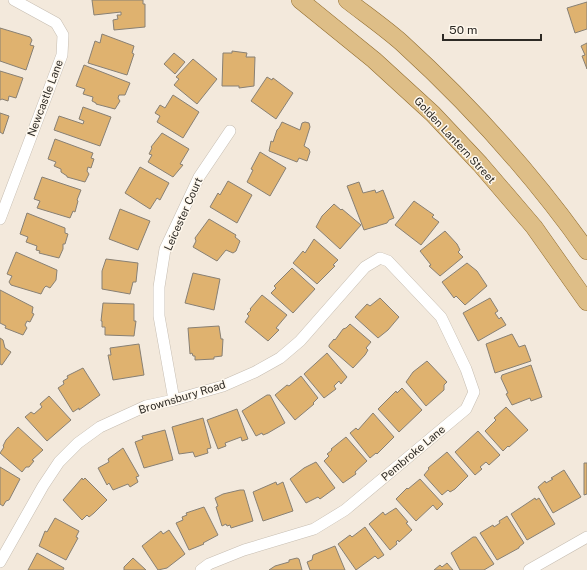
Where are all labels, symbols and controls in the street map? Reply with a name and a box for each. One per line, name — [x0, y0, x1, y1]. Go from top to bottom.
scale bar — [443, 16, 541, 42]
text: 50 m — [449, 23, 477, 37]
street label: Newcastle Lane — [25, 58, 65, 138]
street label: Golden Lantern Street — [412, 94, 498, 186]
street label: Leicester Court — [162, 176, 204, 252]
street label: Brownsbury Road — [137, 378, 227, 416]
street label: Pembroke Lane — [379, 423, 447, 483]

